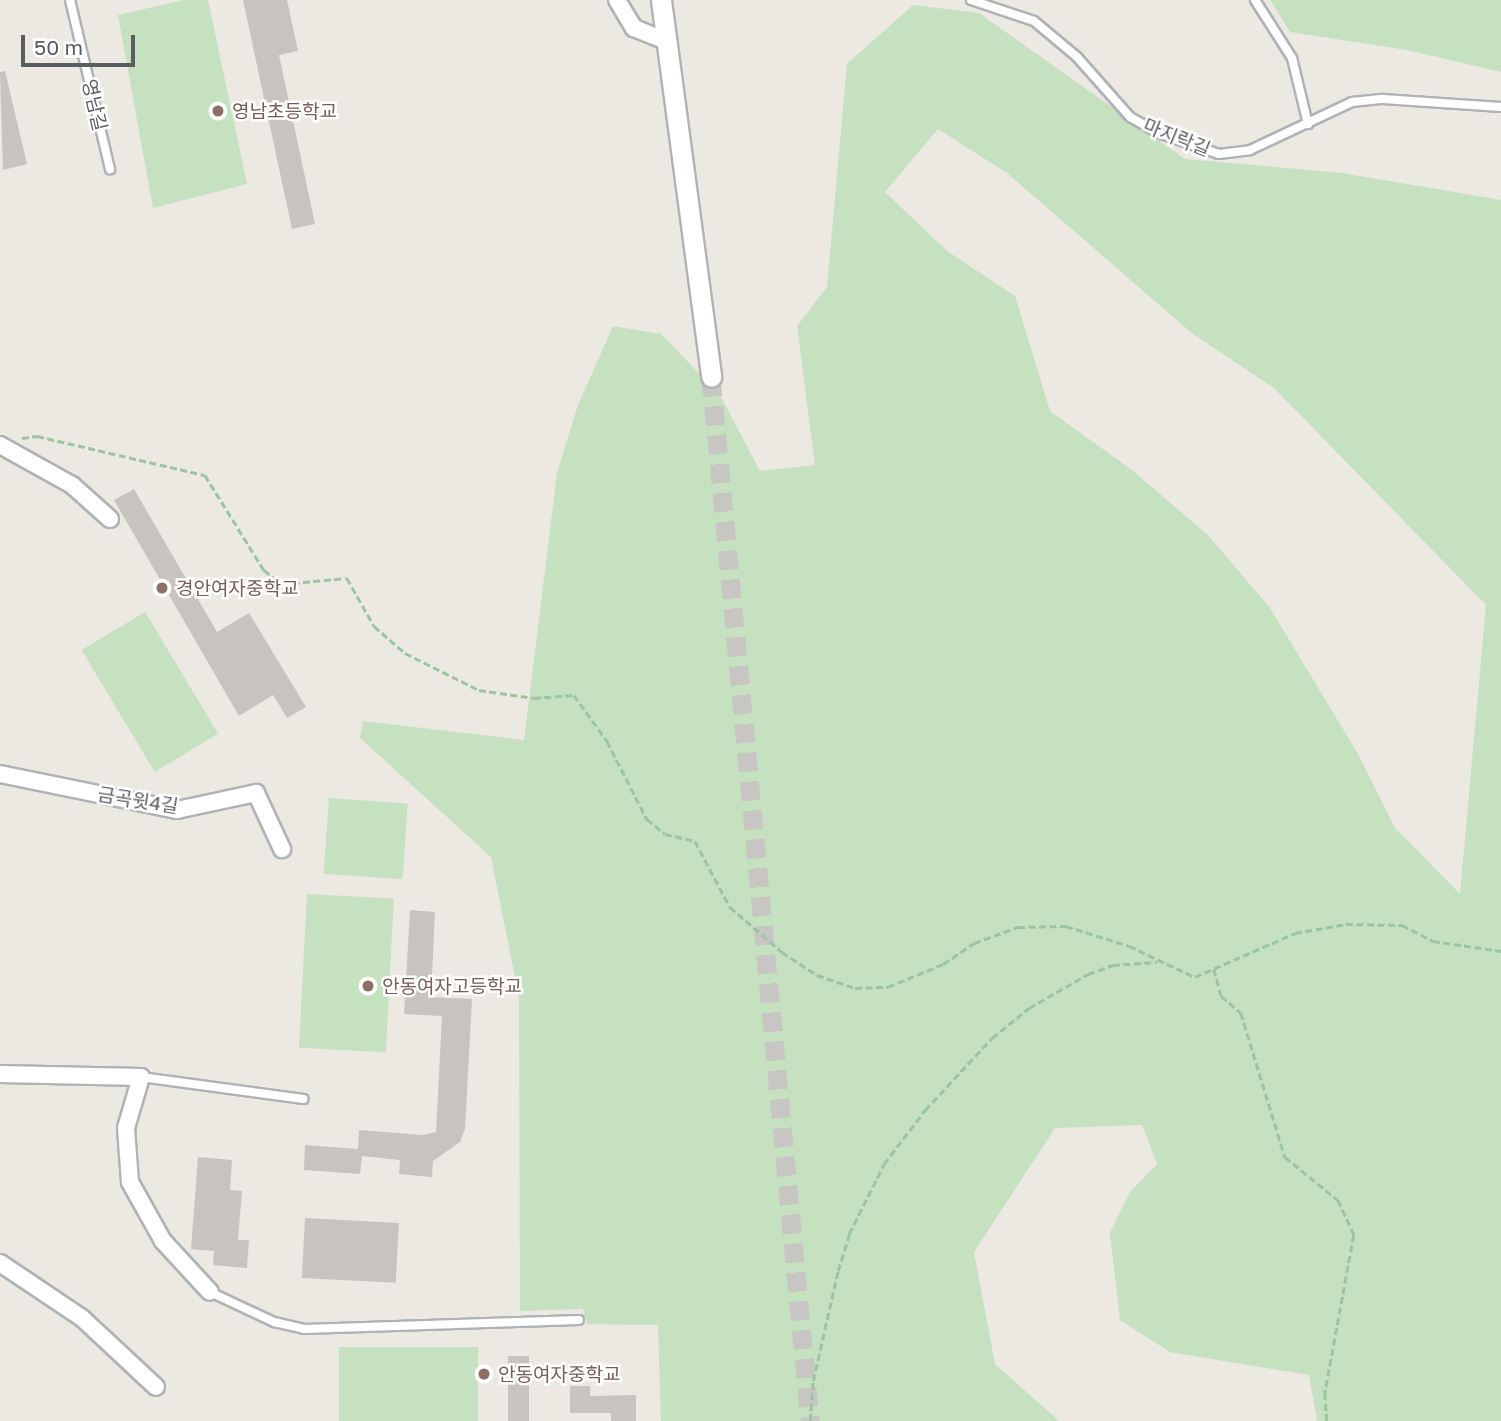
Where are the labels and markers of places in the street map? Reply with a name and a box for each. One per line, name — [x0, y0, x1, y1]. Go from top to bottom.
place label: 영남초등학교 — [232, 100, 337, 122]
marker: 영남초등학교 — [210, 103, 226, 119]
place label: 경안여자중학교 — [176, 577, 298, 599]
marker: 경안여자중학교 — [154, 580, 170, 596]
place label: 안동여자고등학교 — [382, 975, 522, 997]
marker: 안동여자고등학교 — [360, 978, 376, 994]
place label: 안동여자중학교 — [498, 1363, 620, 1385]
marker: 안동여자중학교 — [476, 1366, 492, 1382]

